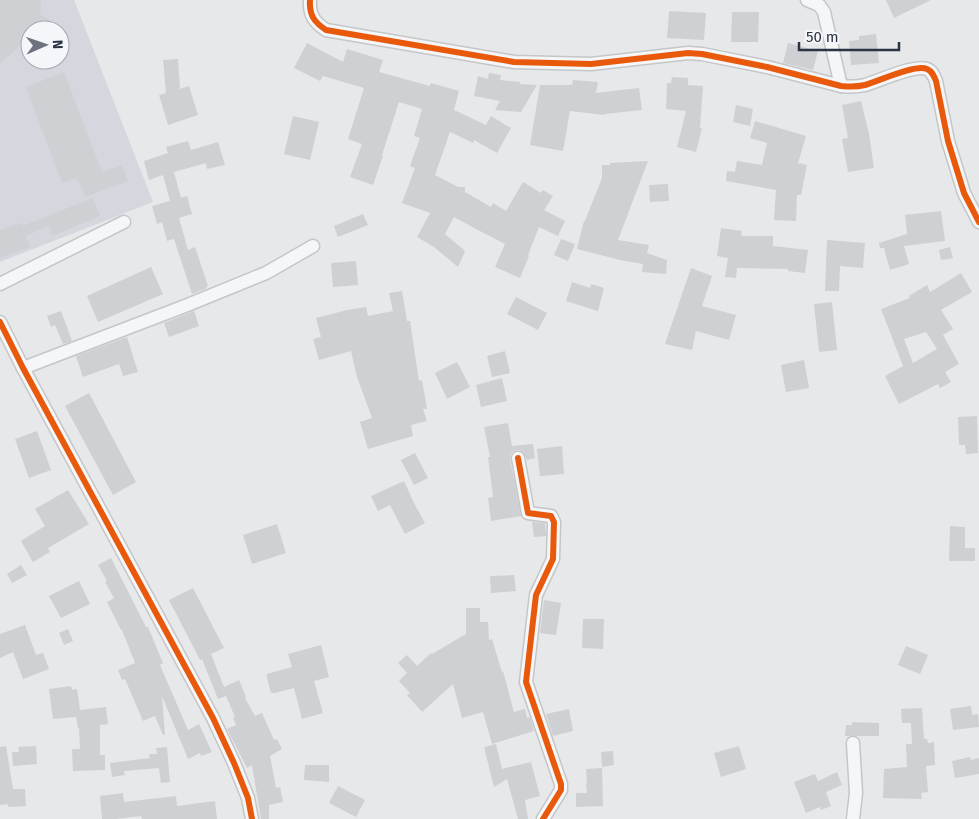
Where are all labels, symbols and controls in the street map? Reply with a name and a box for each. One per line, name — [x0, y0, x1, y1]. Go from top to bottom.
north arrow — [20, 20, 70, 70]
scale bar — [799, 20, 899, 52]
text: 50 m — [806, 28, 839, 46]
text: N — [49, 40, 66, 50]

